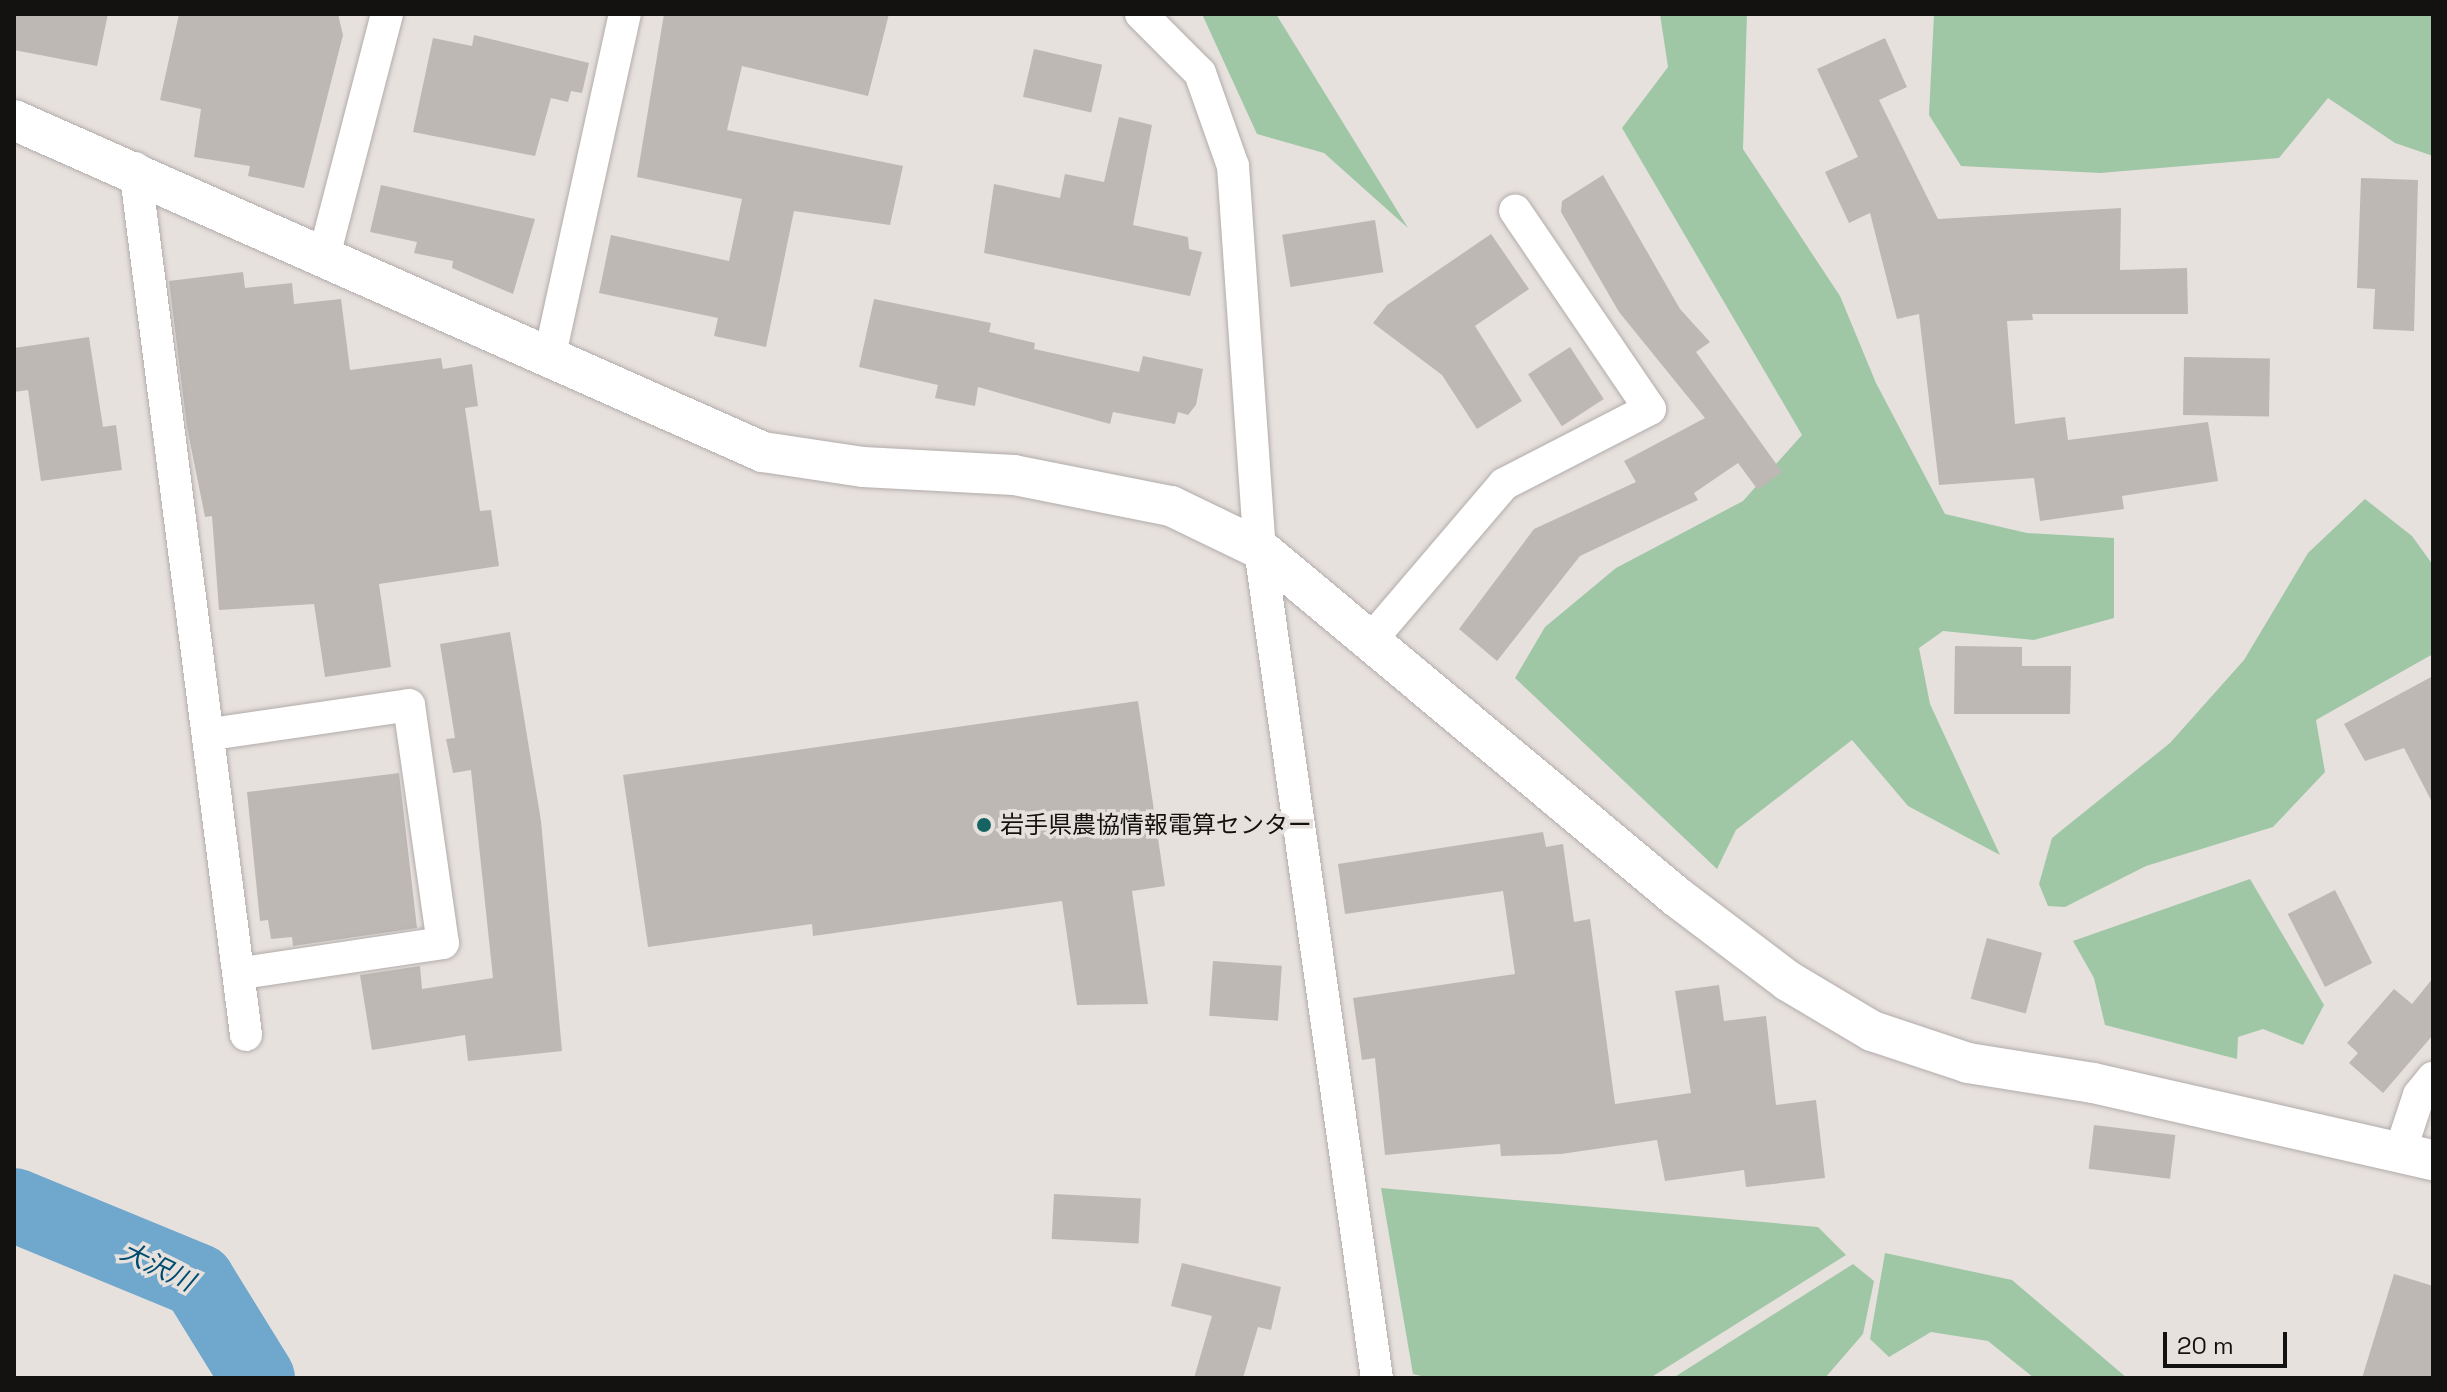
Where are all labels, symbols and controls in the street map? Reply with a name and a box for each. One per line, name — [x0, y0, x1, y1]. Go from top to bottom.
place label: 岩手県農協情報電算センター — [1000, 811, 1312, 839]
marker: 岩手県農協情報電算センター — [975, 816, 993, 834]
water label: 大沢川 — [115, 1236, 199, 1298]
scale bar — [2167, 1316, 2291, 1366]
text: 20 m — [2177, 1330, 2234, 1361]

